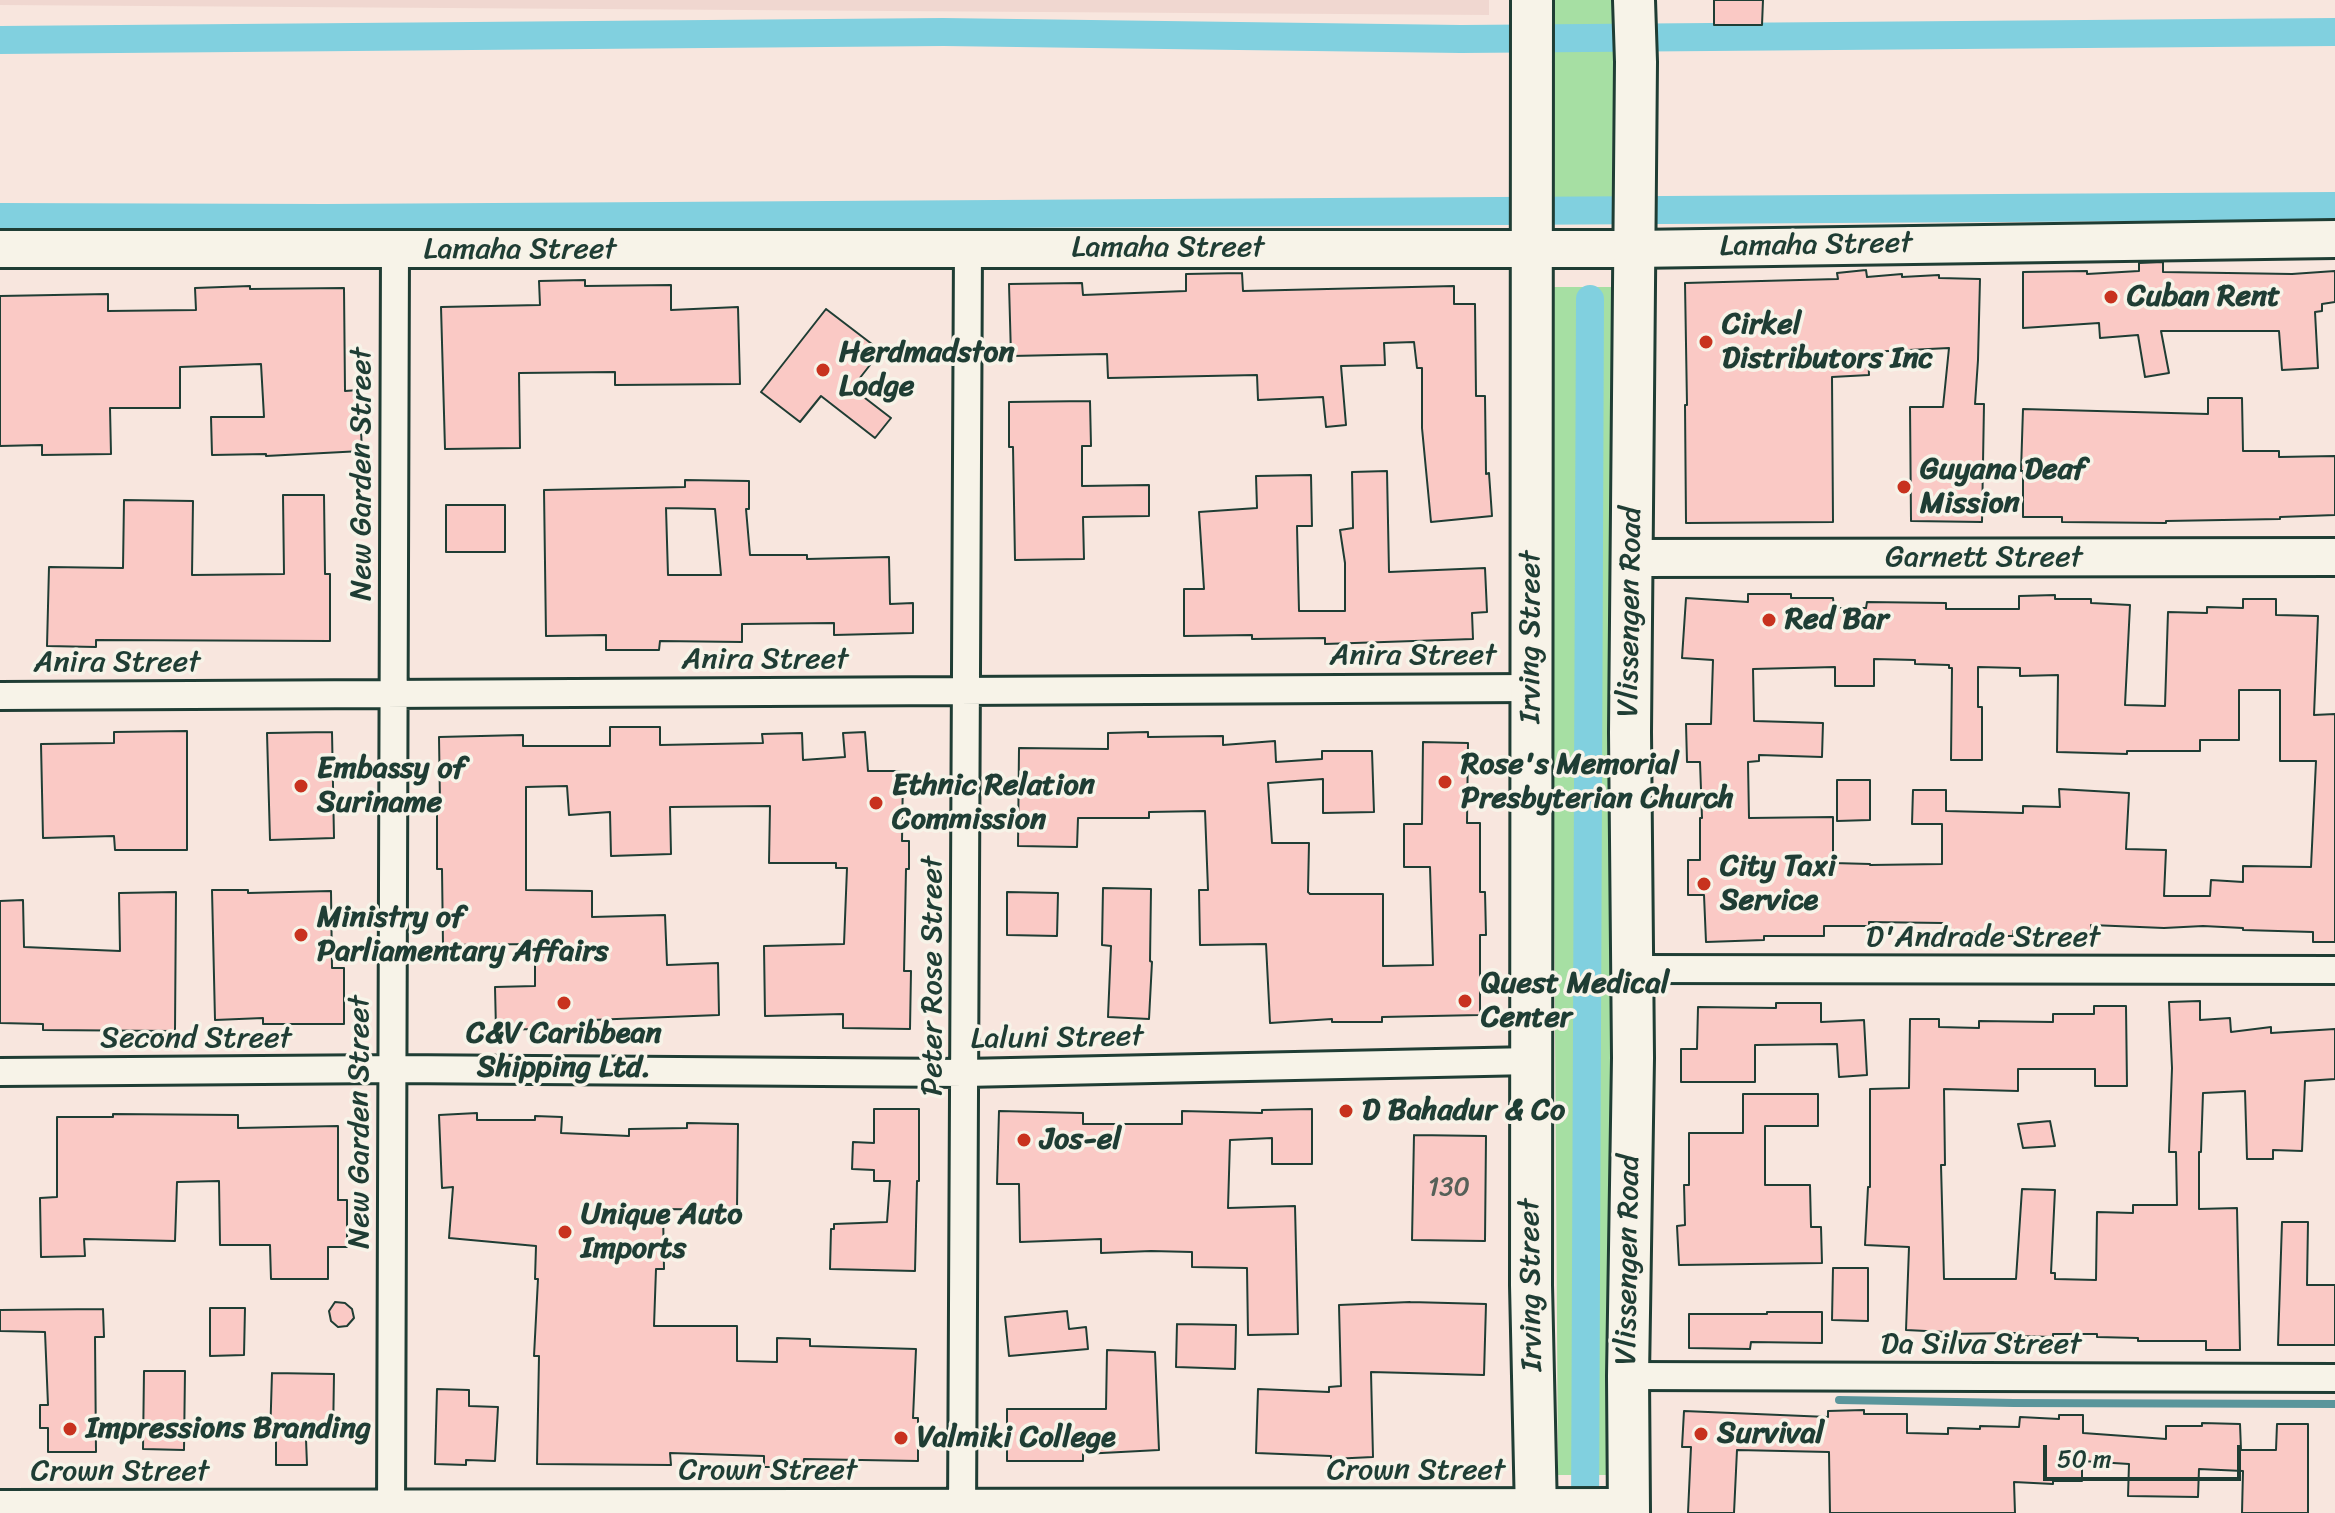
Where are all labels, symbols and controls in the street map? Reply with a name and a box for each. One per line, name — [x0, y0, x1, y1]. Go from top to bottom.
street label: Lamaha Street — [1719, 226, 1913, 266]
street label: Lamaha Street — [1072, 230, 1264, 266]
street label: Lamaha Street — [424, 232, 616, 268]
place label: Cuban Rent — [2127, 279, 2280, 315]
marker: Cuban Rent — [2102, 288, 2120, 306]
place label: Cirkel Distributors Inc — [1722, 307, 1934, 378]
marker: Cirkel Distributors Inc — [1697, 333, 1715, 351]
place label: Herdmadston Lodge — [839, 335, 1015, 406]
street label: New Garden Street — [344, 347, 380, 601]
marker: Herdmadston Lodge — [814, 361, 832, 379]
place label: Guyana Deaf Mission — [1920, 452, 2086, 522]
marker: Guyana Deaf Mission — [1895, 478, 1913, 496]
street label: Vlissengen Road — [1611, 507, 1651, 717]
street label: Garnett Street — [1885, 540, 2083, 576]
street label: Irving Street — [1513, 551, 1549, 723]
place label: Red Bar — [1785, 602, 1889, 638]
marker: Red Bar — [1760, 611, 1778, 629]
street label: Anira Street — [1330, 638, 1496, 674]
street label: Anira Street — [682, 642, 848, 678]
street label: Anira Street — [34, 645, 200, 681]
place label: Rose's Memorial Presbyterian Church — [1461, 747, 1734, 818]
place label: Embassy of Suriname — [317, 751, 466, 822]
place label: Ethnic Relation Commission — [892, 768, 1095, 838]
marker: Rose's Memorial Presbyterian Church — [1436, 773, 1454, 791]
marker: Embassy of Suriname — [292, 777, 310, 795]
marker: Ethnic Relation Commission — [867, 794, 885, 812]
place label: City Taxi Service — [1720, 849, 1836, 920]
street label: Peter Rose Street — [915, 856, 951, 1096]
marker: City Taxi Service — [1695, 875, 1713, 893]
place label: Ministry of Parliamentary Affairs — [317, 900, 609, 970]
street label: D'Andrade Street — [1866, 920, 2100, 956]
marker: Ministry of Parliamentary Affairs — [292, 926, 310, 944]
place label: Quest Medical Center — [1481, 966, 1669, 1036]
marker: Quest Medical Center — [1456, 992, 1474, 1010]
marker: C&V Caribbean Shipping Ltd. — [555, 994, 573, 1012]
street label: New Garden Street — [342, 995, 378, 1249]
place label: C&V Caribbean Shipping Ltd. — [466, 1016, 662, 1086]
street label: Laluni Street — [970, 1019, 1144, 1059]
street label: Second Street — [100, 1021, 292, 1057]
place label: D Bahadur & Co — [1362, 1093, 1565, 1129]
marker: D Bahadur & Co — [1337, 1102, 1355, 1120]
place label: Jos-el — [1040, 1122, 1121, 1158]
marker: Jos-el — [1015, 1131, 1033, 1149]
street label: Vlissengen Road — [1609, 1155, 1649, 1365]
house number: 130 — [1428, 1172, 1470, 1204]
place label: Unique Auto Imports — [581, 1197, 742, 1268]
street label: Irving Street — [1512, 1198, 1552, 1372]
marker: Unique Auto Imports — [556, 1223, 574, 1241]
street label: Da Silva Street — [1881, 1327, 2081, 1363]
place label: Impressions Branding — [86, 1411, 371, 1447]
place label: Survival — [1717, 1416, 1824, 1452]
marker: Impressions Branding — [61, 1420, 79, 1438]
place label: Valmiki College — [917, 1420, 1116, 1456]
marker: Survival — [1692, 1425, 1710, 1443]
marker: Valmiki College — [892, 1429, 910, 1447]
scale bar — [2047, 1429, 2245, 1479]
text: 50 m — [2057, 1438, 2112, 1480]
street label: Crown Street — [679, 1453, 857, 1489]
street label: Crown Street — [1327, 1453, 1505, 1489]
street label: Crown Street — [31, 1454, 209, 1490]

